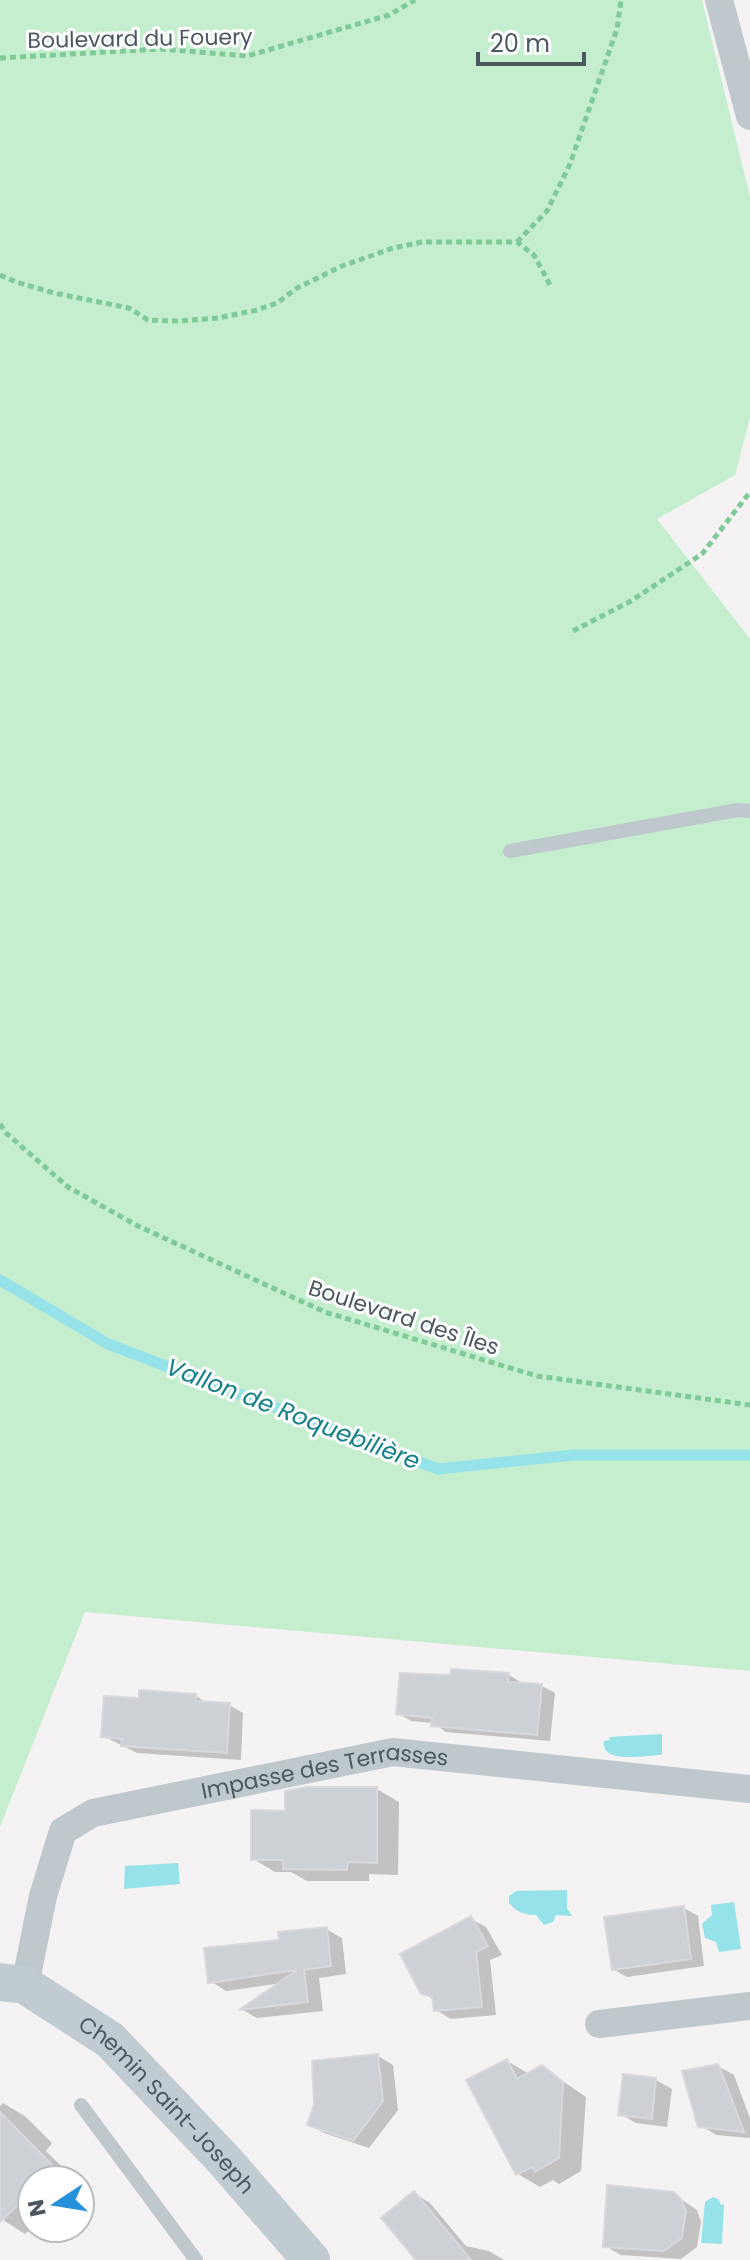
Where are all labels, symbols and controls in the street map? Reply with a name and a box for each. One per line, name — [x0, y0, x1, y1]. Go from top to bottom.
scale bar — [478, 16, 584, 66]
street label: Boulevard du Fouery — [27, 21, 253, 56]
text: 20 m — [490, 27, 550, 60]
street label: Boulevard des Îles — [305, 1272, 503, 1363]
water label: Vallon de Roquebilière — [161, 1350, 425, 1477]
street label: Impasse des Terrasses — [198, 1736, 450, 1807]
street label: Chemin Saint-Joseph — [72, 2009, 262, 2201]
north arrow — [16, 2164, 96, 2244]
text: N — [20, 2197, 54, 2219]

